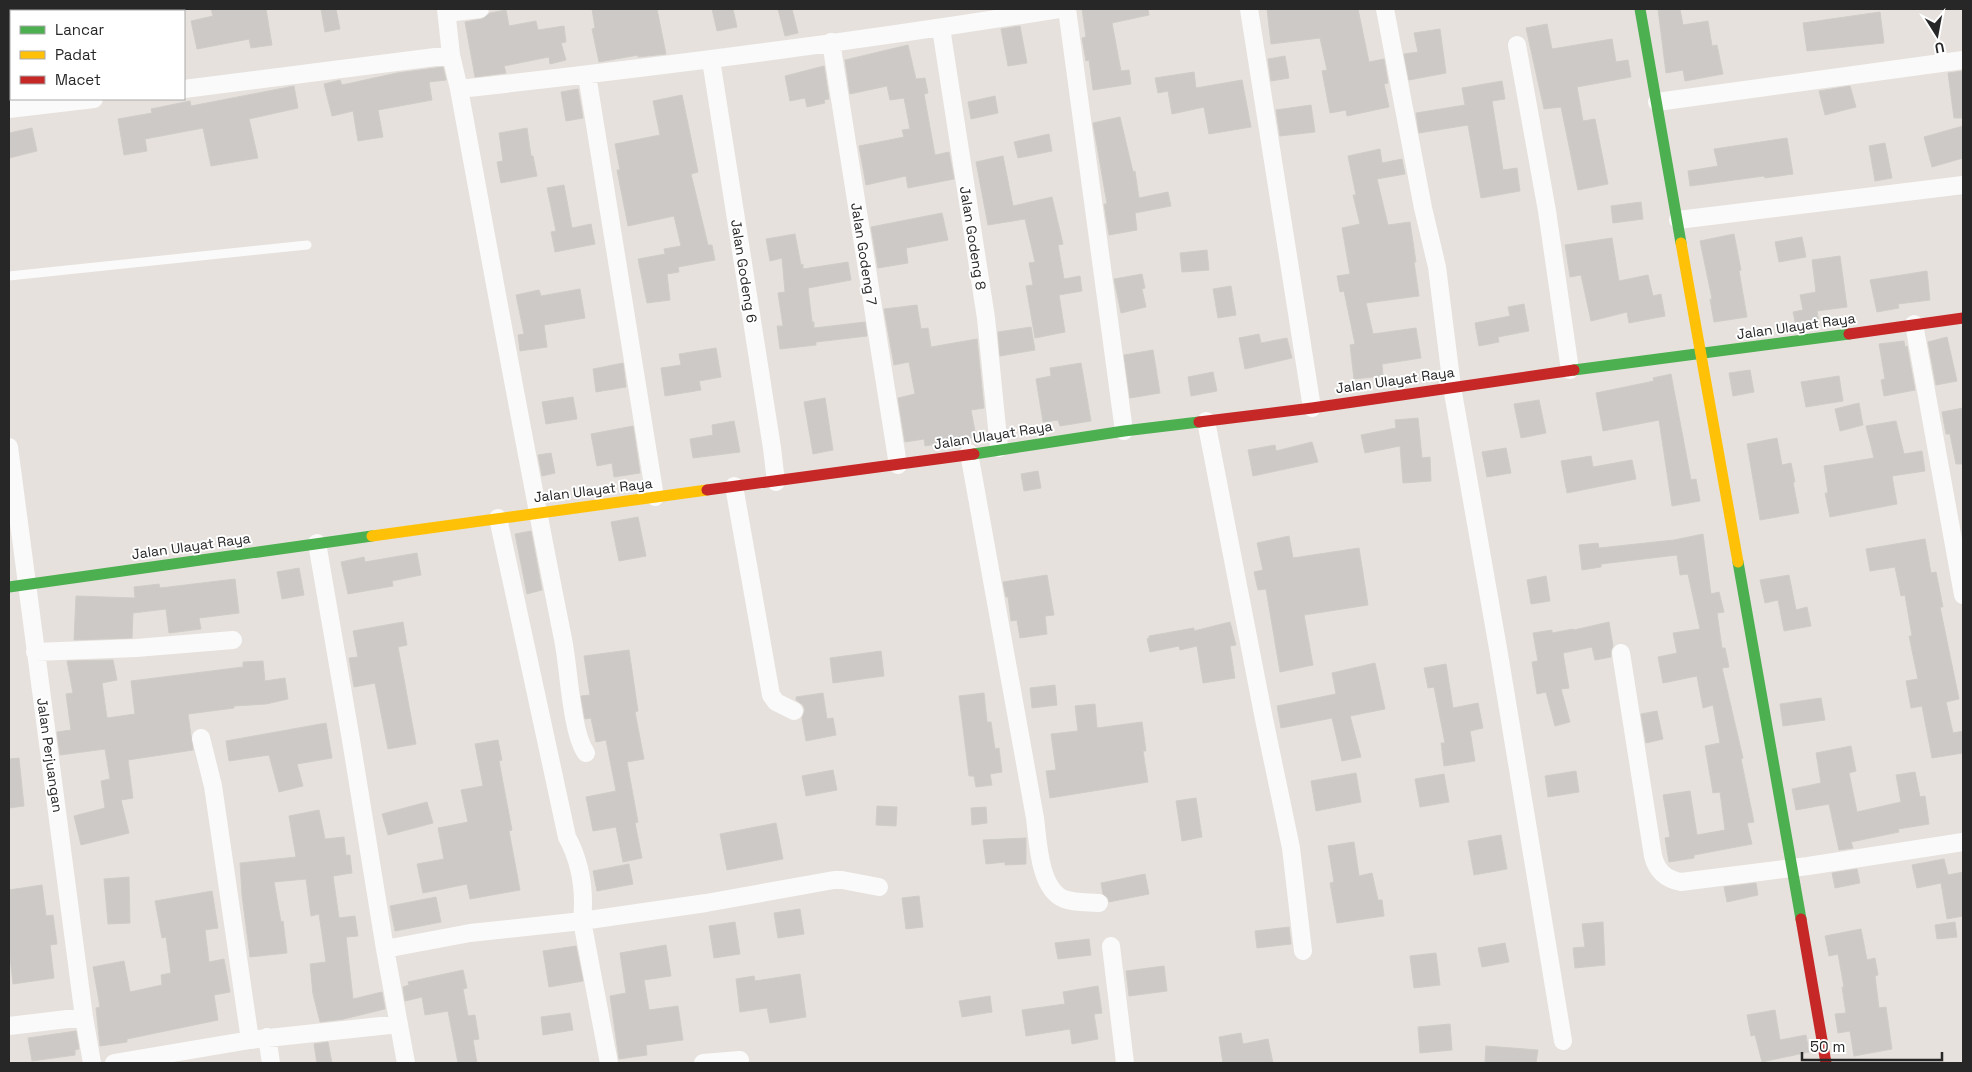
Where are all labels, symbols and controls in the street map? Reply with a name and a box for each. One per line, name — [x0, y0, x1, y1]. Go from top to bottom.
legend — [10, 10, 185, 100]
north arrow — [1912, 10, 1962, 60]
text: Lancar — [55, 20, 105, 39]
text: U — [1933, 38, 1946, 57]
text: Padat — [55, 45, 97, 64]
text: Macet — [55, 70, 101, 89]
street label: Jalan Godeng 8 — [956, 185, 990, 291]
street label: Jalan Godeng 7 — [847, 201, 881, 307]
street label: Jalan Godeng 6 — [727, 218, 761, 324]
street label: Jalan Ulayat Raya — [1735, 309, 1857, 343]
street label: Jalan Ulayat Raya — [1334, 363, 1456, 397]
street label: Jalan Ulayat Raya — [932, 417, 1054, 453]
street label: Jalan Ulayat Raya — [532, 474, 654, 506]
street label: Jalan Ulayat Raya — [130, 529, 252, 563]
street label: Jalan Perjuangan — [33, 696, 67, 814]
scale bar — [1802, 1030, 1942, 1062]
text: 50 m — [1810, 1037, 1845, 1056]

